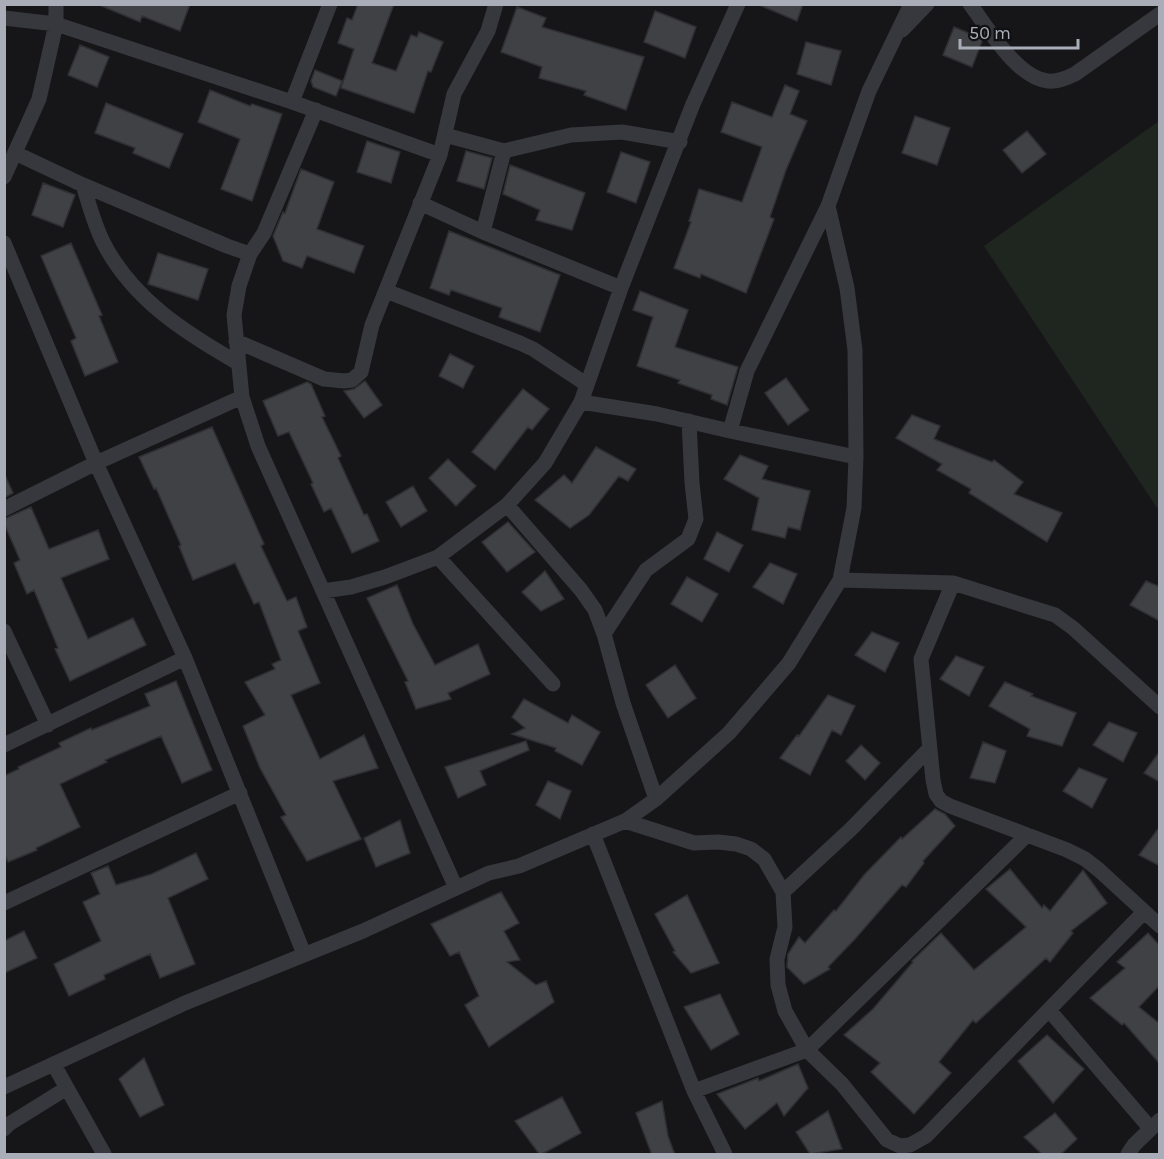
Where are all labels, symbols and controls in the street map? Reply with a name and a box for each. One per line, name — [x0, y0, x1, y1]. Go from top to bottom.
scale bar — [960, 12, 1078, 50]
text: 50 m — [969, 22, 1011, 44]

